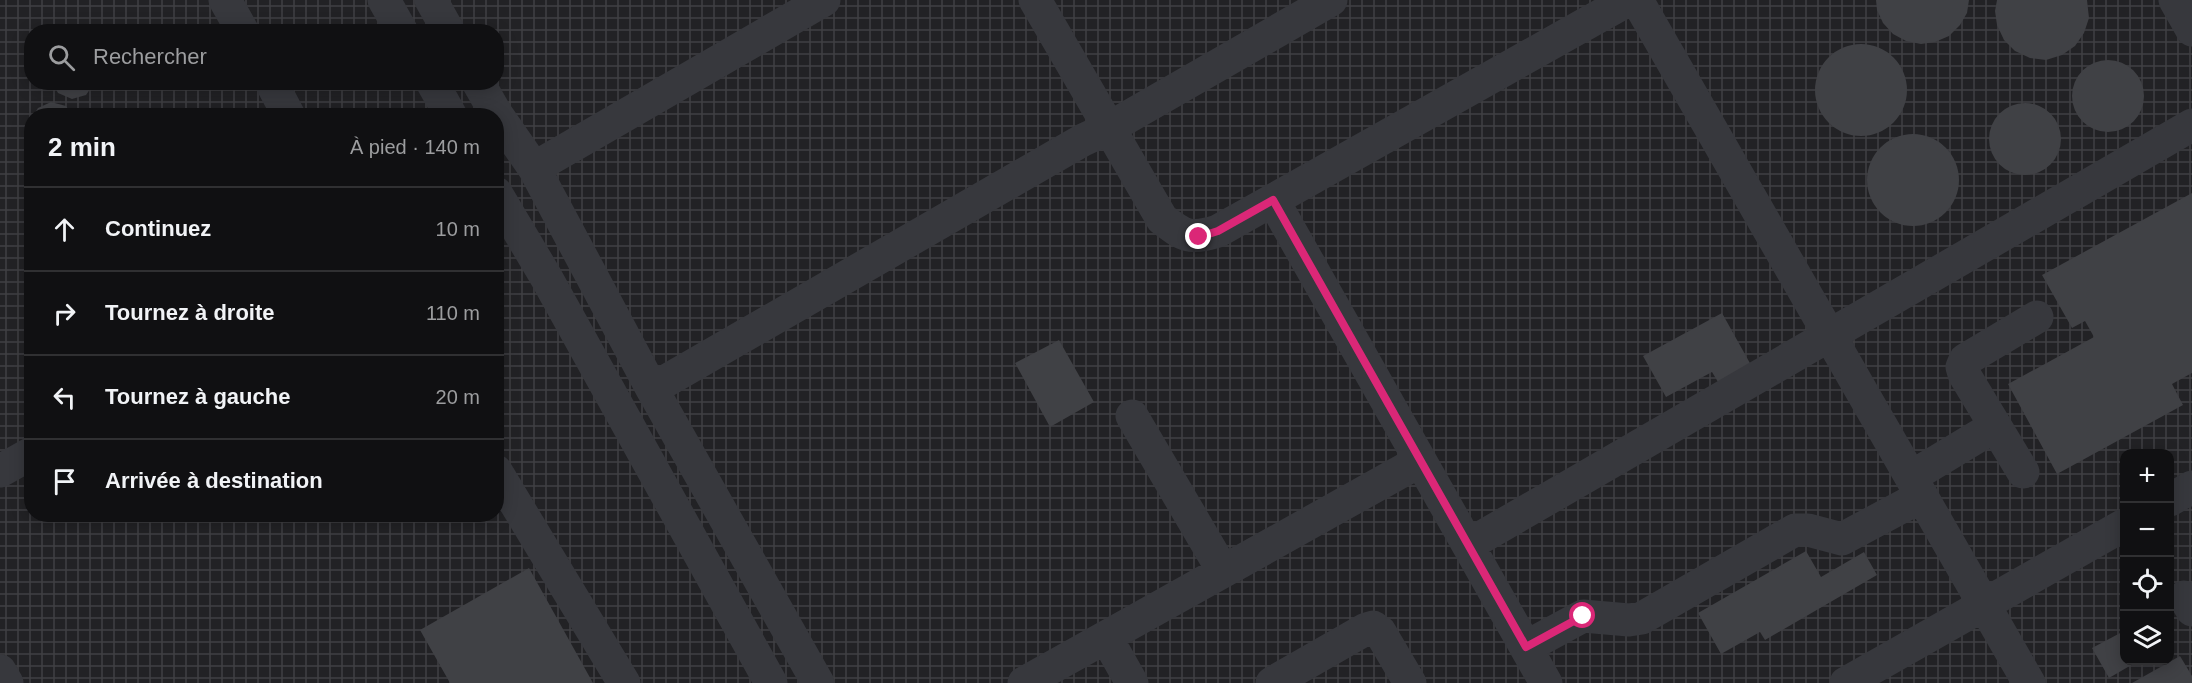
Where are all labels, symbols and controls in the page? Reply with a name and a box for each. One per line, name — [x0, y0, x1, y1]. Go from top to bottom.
search box — [24, 24, 504, 90]
icon: search — [45, 41, 78, 74]
text: Rechercher — [93, 44, 207, 69]
text: 2 min — [48, 132, 116, 162]
text: À pied · 140 m — [350, 136, 480, 158]
icon: ahead — [48, 213, 81, 246]
text: Continuez — [105, 216, 211, 241]
text: 10 m — [436, 218, 480, 240]
route end — [1185, 223, 1211, 249]
icon: right — [48, 297, 81, 330]
text: Tournez à droite — [105, 300, 275, 325]
text: 110 m — [426, 302, 480, 324]
icon: left — [48, 381, 81, 414]
text: Tournez à gauche — [105, 384, 290, 409]
text: 20 m — [436, 386, 480, 408]
map controls — [2120, 449, 2174, 665]
button: + — [2120, 449, 2174, 503]
icon: arrive — [48, 465, 81, 498]
text: Arrivée à destination — [105, 468, 323, 493]
button: − — [2120, 503, 2174, 557]
button: locate — [2120, 557, 2174, 611]
route start — [1569, 602, 1595, 628]
button: layers — [2120, 611, 2174, 665]

